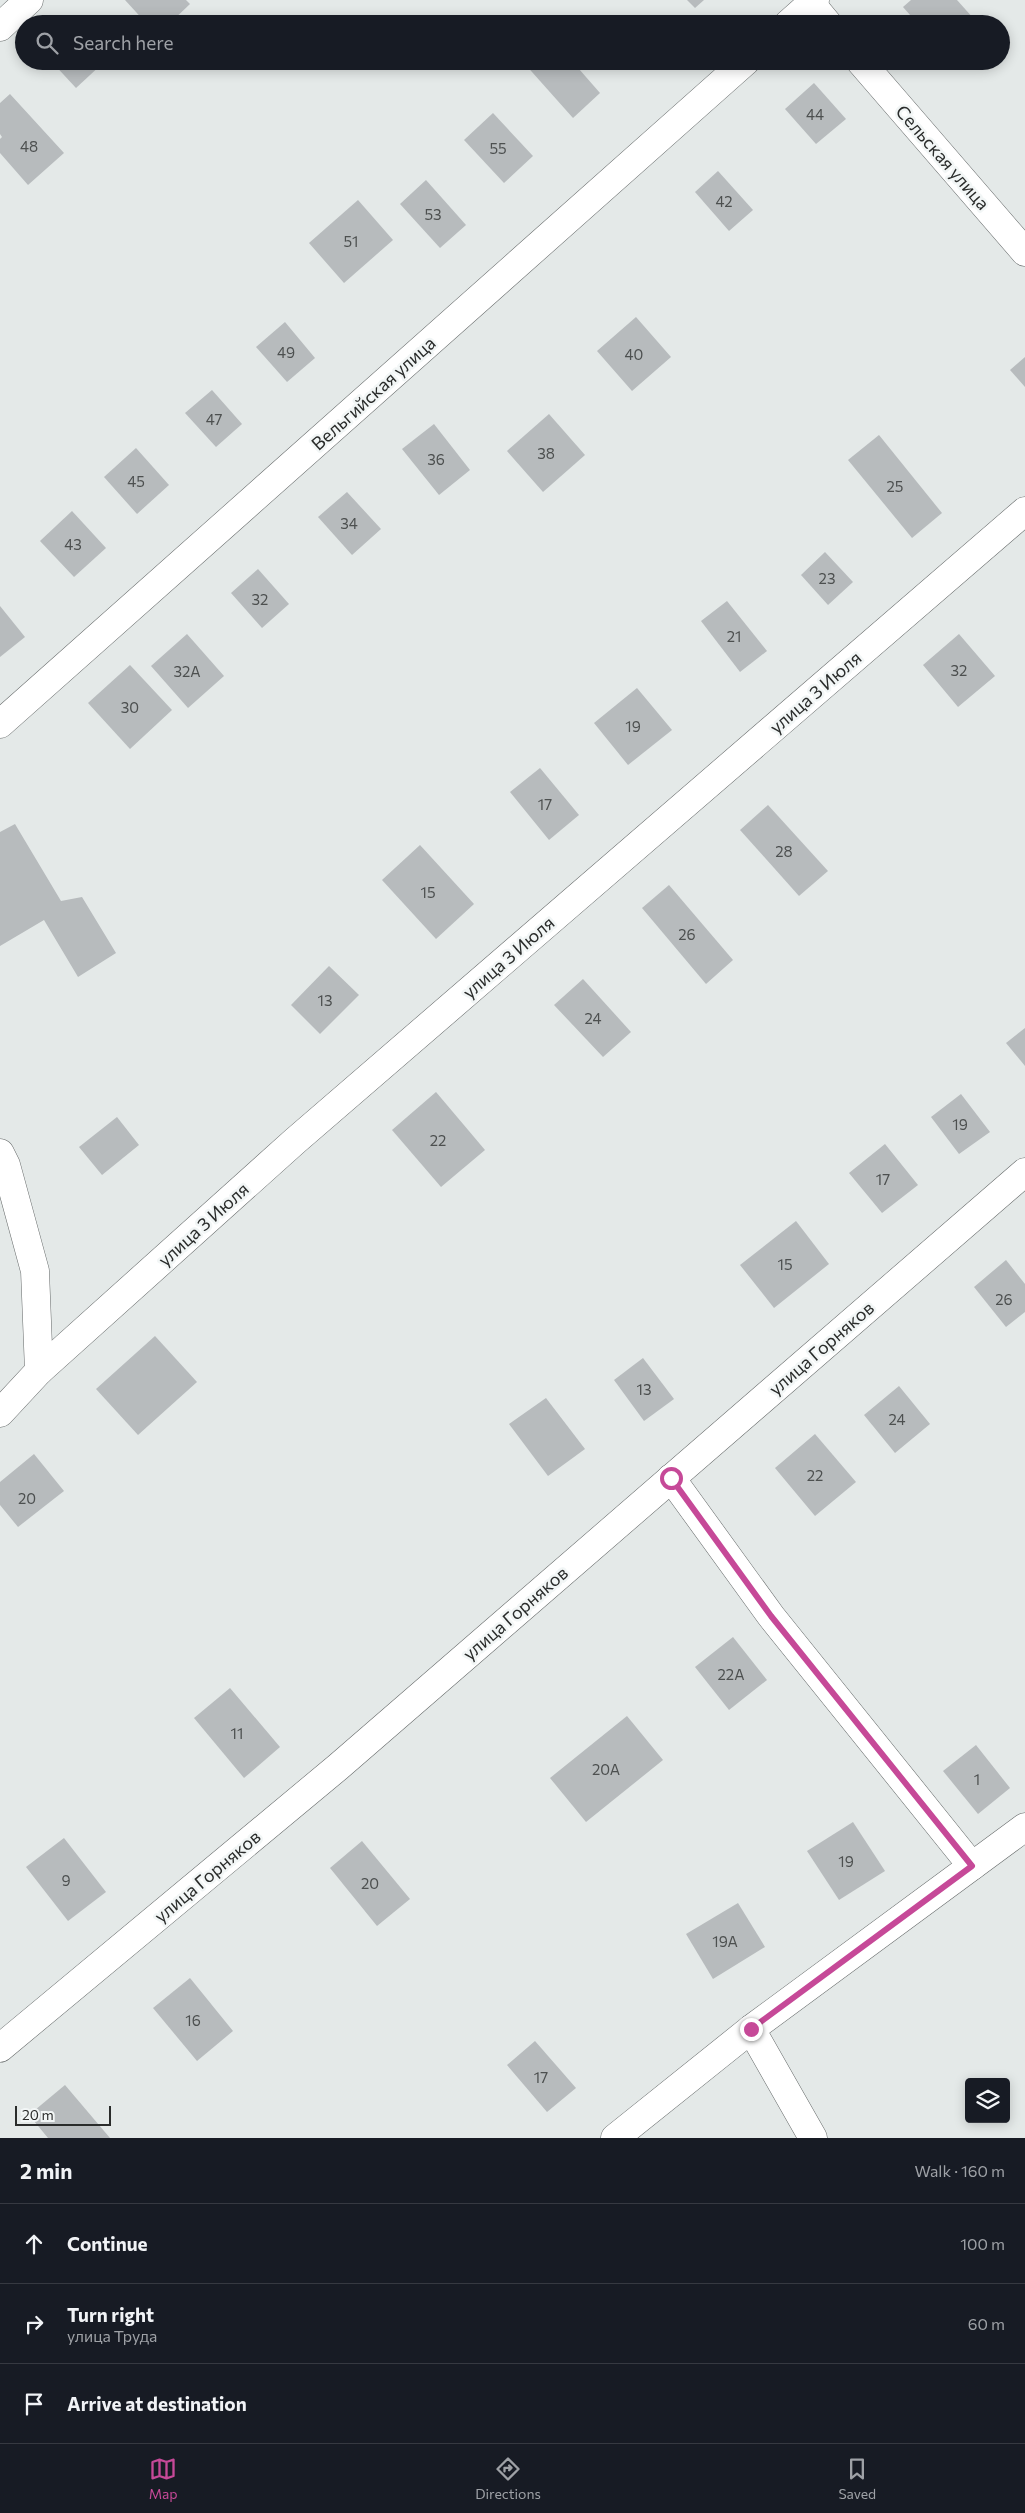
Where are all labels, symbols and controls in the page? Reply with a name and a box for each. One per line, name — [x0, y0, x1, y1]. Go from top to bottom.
search box — [15, 15, 1010, 70]
icon: search — [33, 29, 61, 57]
text: Search here — [73, 31, 173, 54]
street label: Сельская улица — [892, 100, 994, 214]
house number: 44 — [806, 105, 824, 123]
house number: 48 — [20, 137, 38, 155]
house number: 55 — [489, 139, 507, 157]
house number: 42 — [715, 192, 733, 210]
house number: 53 — [424, 205, 442, 223]
house number: 51 — [343, 232, 359, 250]
street label: Вельгийская улица — [306, 332, 440, 454]
house number: 49 — [277, 343, 295, 361]
house number: 40 — [625, 345, 643, 363]
house number: 47 — [206, 410, 222, 428]
house number: 38 — [537, 444, 555, 462]
house number: 36 — [427, 450, 445, 468]
house number: 45 — [127, 472, 145, 490]
house number: 25 — [887, 477, 903, 495]
house number: 34 — [340, 514, 358, 532]
house number: 43 — [64, 535, 82, 553]
house number: 23 — [819, 569, 835, 587]
house number: 32 — [252, 590, 268, 608]
house number: 21 — [727, 627, 741, 645]
street label: улица 3 Июля — [765, 646, 865, 738]
house number: 32 — [951, 661, 967, 679]
house number: 32А — [173, 662, 201, 680]
house number: 30 — [121, 698, 139, 716]
house number: 19 — [625, 717, 641, 735]
house number: 17 — [538, 795, 552, 813]
house number: 28 — [775, 842, 793, 860]
house number: 15 — [420, 883, 436, 901]
street label: улица 3 Июля — [458, 911, 558, 1003]
house number: 26 — [678, 925, 696, 943]
house number: 13 — [318, 991, 332, 1009]
house number: 24 — [584, 1009, 602, 1027]
house number: 19 — [952, 1115, 968, 1133]
house number: 22 — [430, 1131, 446, 1149]
house number: 17 — [876, 1170, 890, 1188]
street label: улица 3 Июля — [153, 1178, 253, 1270]
house number: 15 — [777, 1255, 793, 1273]
house number: 26 — [995, 1290, 1013, 1308]
street label: улица Горняков — [764, 1296, 878, 1400]
house number: 13 — [637, 1380, 651, 1398]
house number: 24 — [888, 1410, 906, 1428]
house number: 22 — [807, 1466, 823, 1484]
route start — [660, 1467, 683, 1490]
house number: 20 — [18, 1489, 36, 1507]
street label: улица Горняков — [458, 1561, 572, 1665]
house number: 22А — [718, 1665, 745, 1683]
house number: 11 — [231, 1724, 243, 1742]
house number: 20А — [592, 1760, 620, 1778]
house number: 1 — [974, 1770, 980, 1788]
street label: улица Горняков — [149, 1825, 265, 1927]
house number: 19 — [838, 1852, 854, 1870]
house number: 9 — [61, 1871, 71, 1889]
house number: 20 — [361, 1874, 379, 1892]
house number: 19А — [712, 1932, 738, 1950]
house number: 16 — [185, 2011, 201, 2029]
route end — [740, 2018, 763, 2041]
house number: 17 — [534, 2068, 548, 2086]
map controls — [965, 2078, 1010, 2123]
button: layers — [965, 2078, 1010, 2123]
scale bar — [15, 2103, 111, 2126]
text: 20 m — [22, 2106, 54, 2123]
text: 2 min — [20, 2158, 72, 2183]
text: Walk · 160 m — [915, 2161, 1005, 2180]
icon: ahead — [20, 2230, 48, 2258]
text: Continue — [67, 2232, 147, 2255]
text: 100 m — [960, 2234, 1005, 2253]
text: Turn right — [67, 2303, 154, 2326]
icon: right — [20, 2310, 48, 2338]
text: 60 m — [968, 2314, 1005, 2333]
text: улица Труда — [67, 2326, 157, 2345]
icon: arrive — [20, 2390, 48, 2418]
text: Arrive at destination — [67, 2392, 247, 2415]
tab: Map — [149, 2455, 178, 2502]
tab: Directions — [475, 2455, 541, 2502]
tab: Saved — [838, 2455, 876, 2502]

